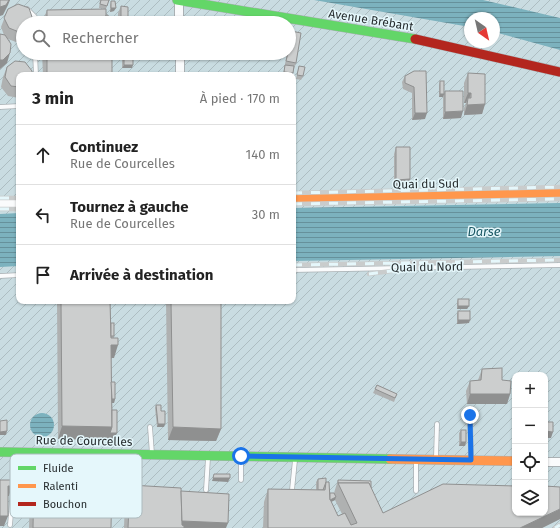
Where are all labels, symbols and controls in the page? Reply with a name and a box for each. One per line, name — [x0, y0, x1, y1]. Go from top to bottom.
street label: Avenue Brébant — [327, 6, 415, 34]
north arrow — [464, 12, 500, 48]
search box — [16, 16, 296, 60]
icon: search — [30, 27, 52, 49]
text: Rechercher — [62, 29, 138, 47]
text: 3 min — [32, 88, 74, 109]
text: À pied · 170 m — [200, 91, 280, 106]
text: Continuez — [70, 138, 138, 156]
icon: ahead — [32, 144, 54, 166]
text: 140 m — [246, 147, 280, 162]
text: Rue de Courcelles — [70, 156, 175, 171]
street label: Quai du Sud — [393, 176, 459, 192]
text: Tournez à gauche — [70, 198, 189, 216]
icon: left — [32, 204, 54, 226]
text: 30 m — [252, 207, 280, 222]
text: Rue de Courcelles — [70, 216, 175, 231]
water label: Darse — [467, 224, 501, 239]
street label: Quai du Nord — [391, 259, 463, 275]
icon: arrive — [32, 264, 54, 286]
text: Arrivée à destination — [70, 266, 213, 284]
map controls — [512, 372, 548, 516]
button: + — [512, 372, 548, 408]
route end — [461, 406, 479, 424]
button: − — [512, 408, 548, 444]
street label: Rue de Courcelles — [36, 433, 133, 449]
button: locate — [512, 444, 548, 480]
route start — [232, 447, 250, 465]
legend — [10, 454, 142, 518]
text: Fluide — [43, 462, 74, 475]
text: Ralenti — [43, 480, 78, 493]
button: layers — [512, 480, 548, 516]
text: Bouchon — [43, 498, 87, 511]

